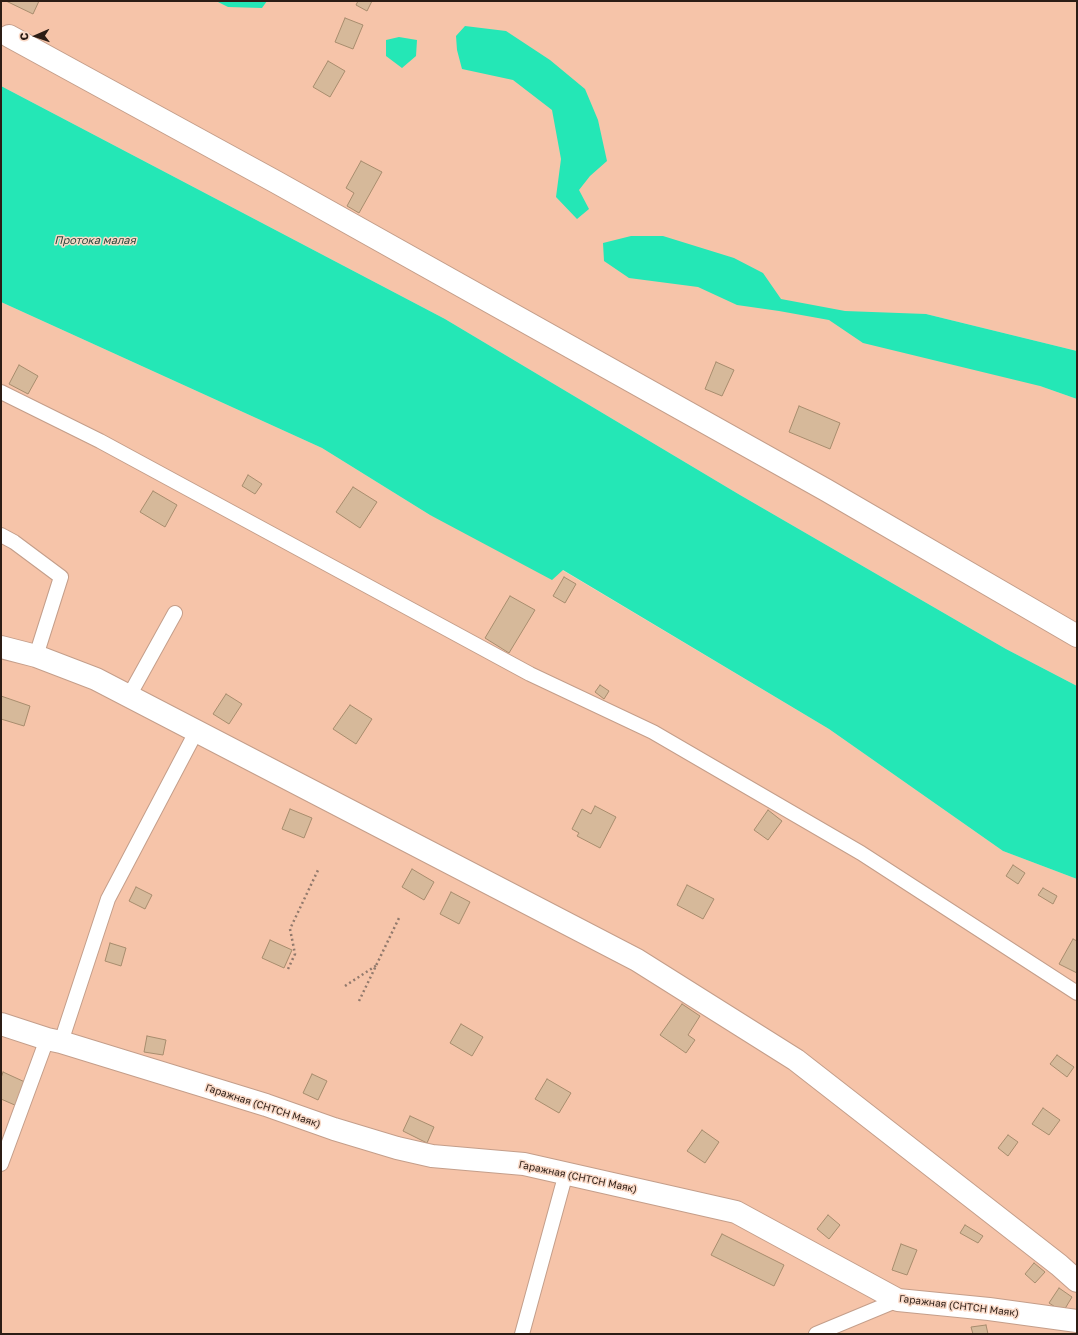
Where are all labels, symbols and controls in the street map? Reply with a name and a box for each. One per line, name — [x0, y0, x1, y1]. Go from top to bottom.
north arrow — [16, 16, 56, 56]
text: С — [17, 32, 30, 41]
water label: Протока малая — [54, 234, 136, 248]
street label: Гаражная (СНТСН Маяк) — [204, 1082, 322, 1130]
street label: Гаражная (СНТСН Маяк) — [518, 1159, 638, 1195]
street label: Гаражная (СНТСН Маяк) — [898, 1293, 1020, 1319]

